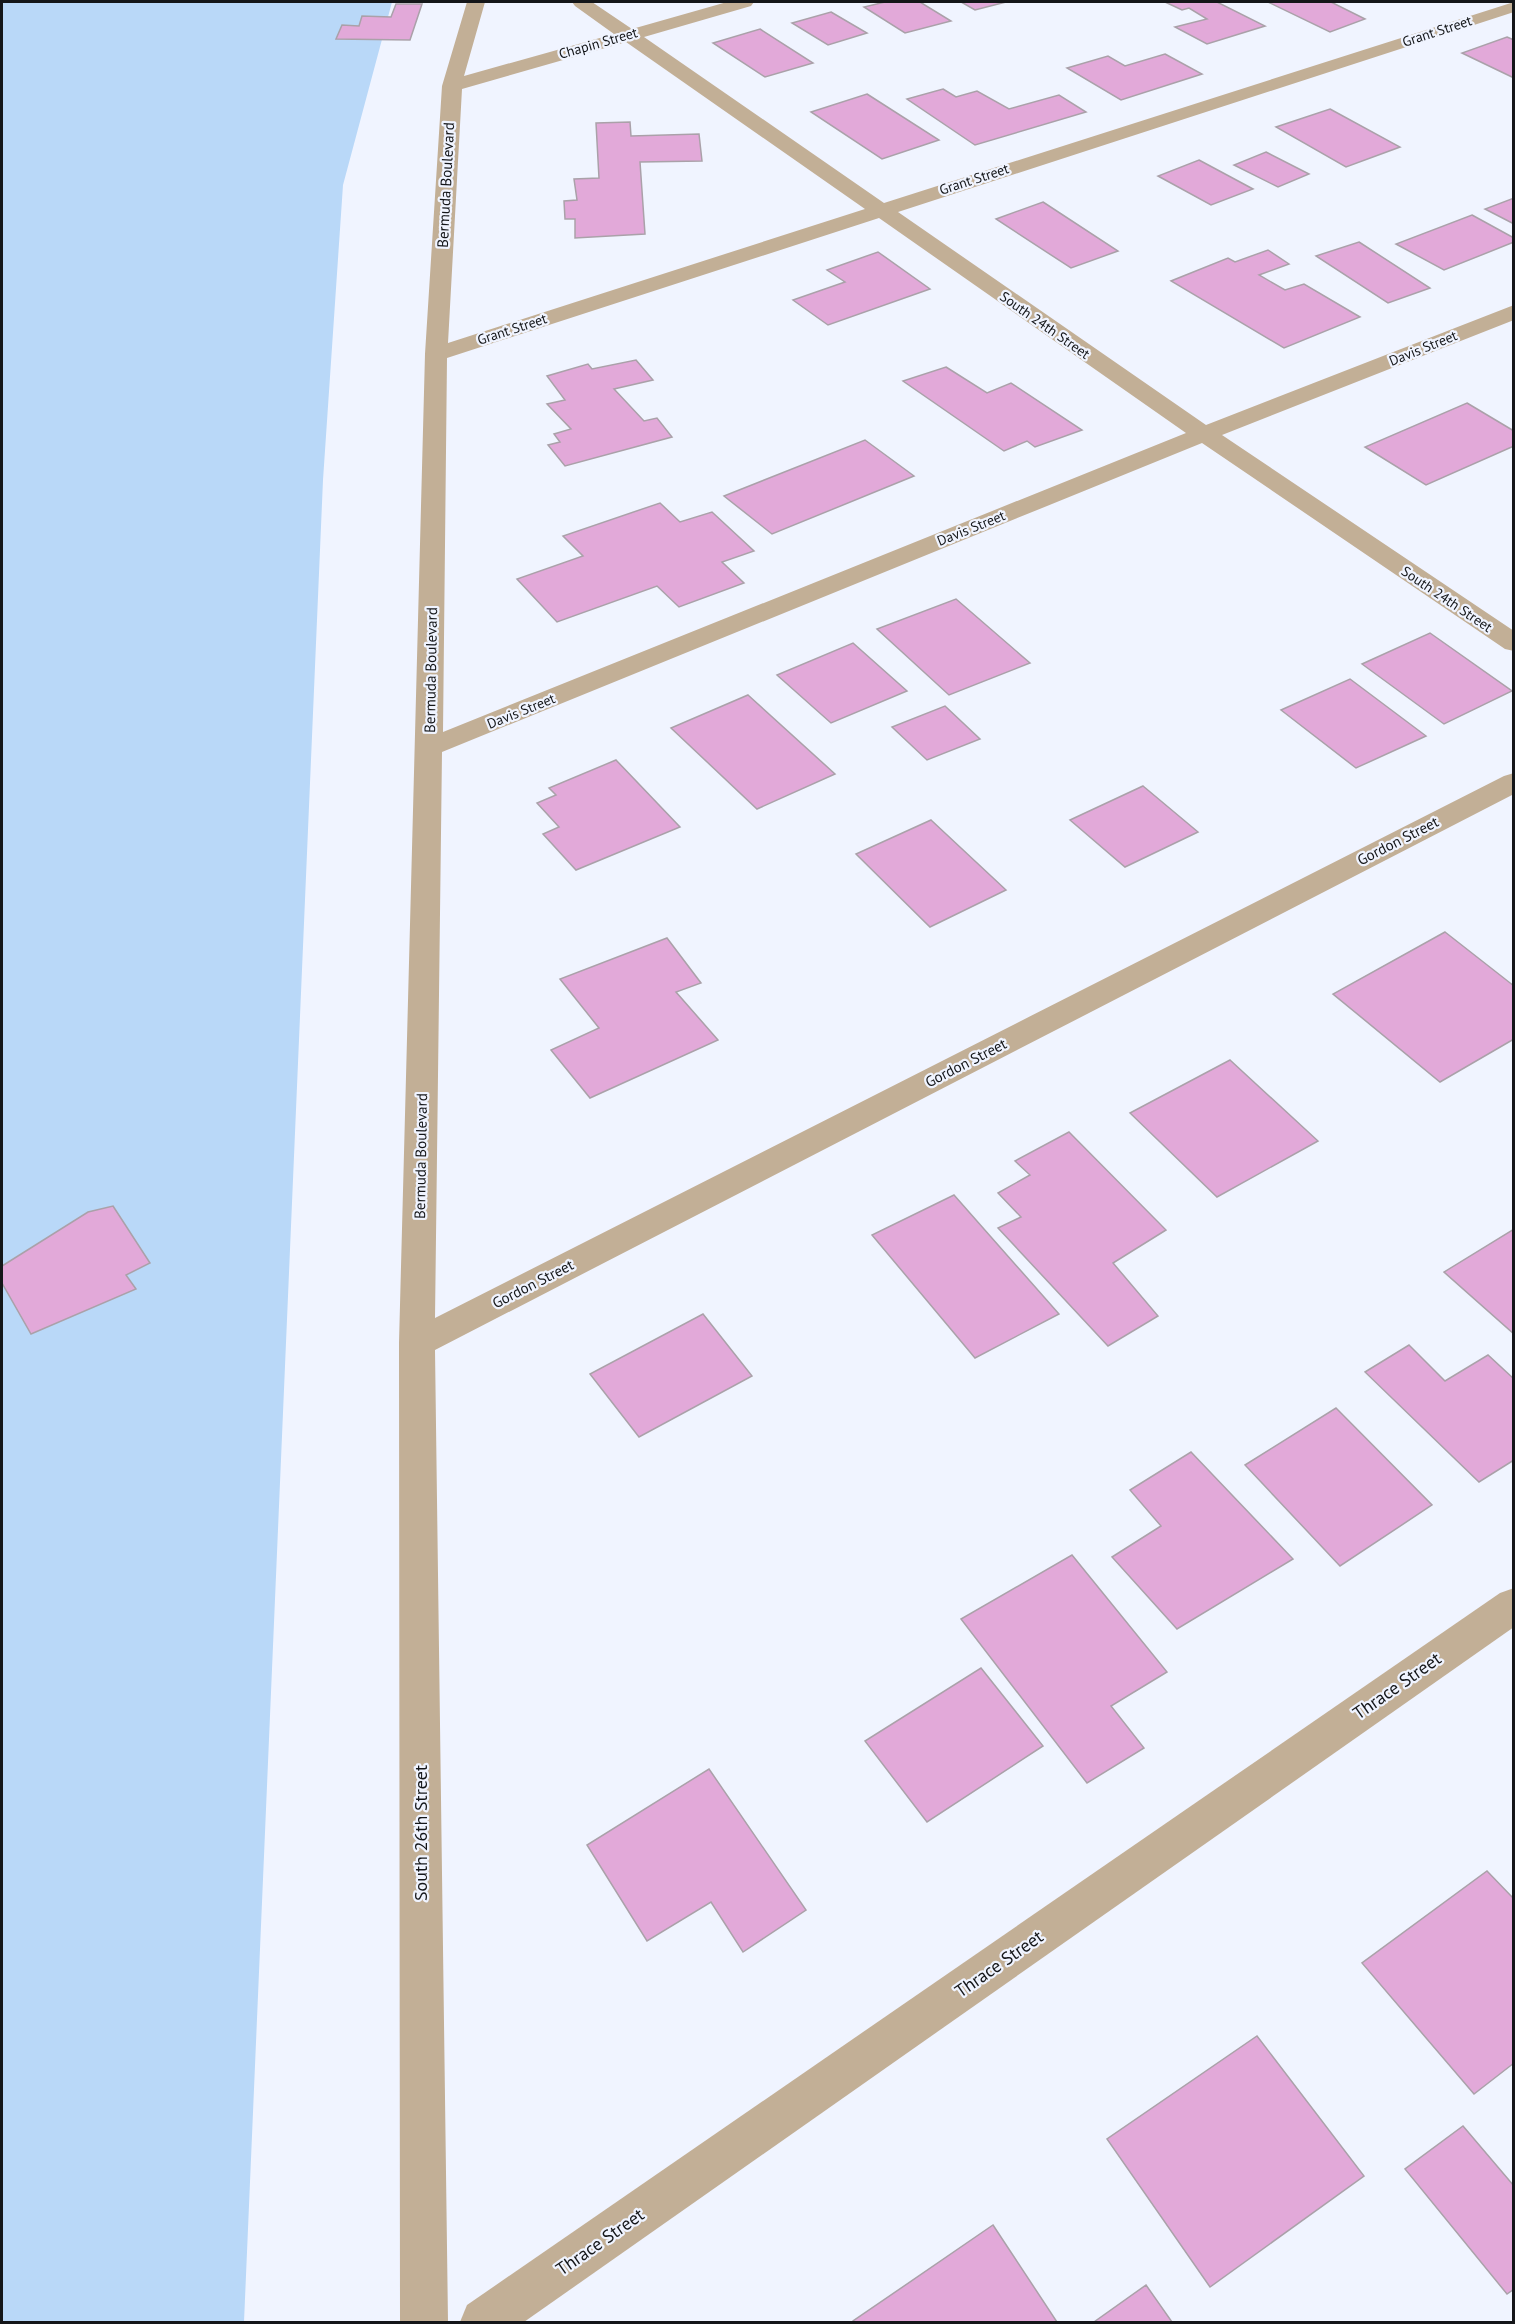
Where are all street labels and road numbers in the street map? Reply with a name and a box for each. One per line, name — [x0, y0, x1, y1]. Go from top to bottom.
street label: Grant Street — [1400, 11, 1474, 51]
street label: Chapin Street — [557, 23, 640, 63]
street label: Bermuda Boulevard — [433, 122, 458, 248]
street label: Grant Street — [937, 159, 1011, 199]
street label: South 24th Street — [997, 287, 1094, 363]
street label: Grant Street — [475, 309, 549, 349]
street label: Davis Street — [1386, 326, 1460, 370]
street label: Davis Street — [934, 506, 1008, 550]
street label: South 24th Street — [1398, 562, 1496, 636]
street label: Bermuda Boulevard — [420, 607, 441, 733]
street label: Davis Street — [484, 689, 558, 733]
street label: Gordon Street — [1354, 812, 1442, 869]
street label: Gordon Street — [922, 1034, 1010, 1091]
street label: Bermuda Boulevard — [410, 1093, 431, 1219]
street label: Gordon Street — [489, 1255, 577, 1312]
street label: Thrace Street — [1348, 1647, 1445, 1724]
street label: South 26th Street — [409, 1765, 432, 1901]
street label: Thrace Street — [950, 1925, 1047, 2002]
street label: Thrace Street — [551, 2203, 648, 2280]

